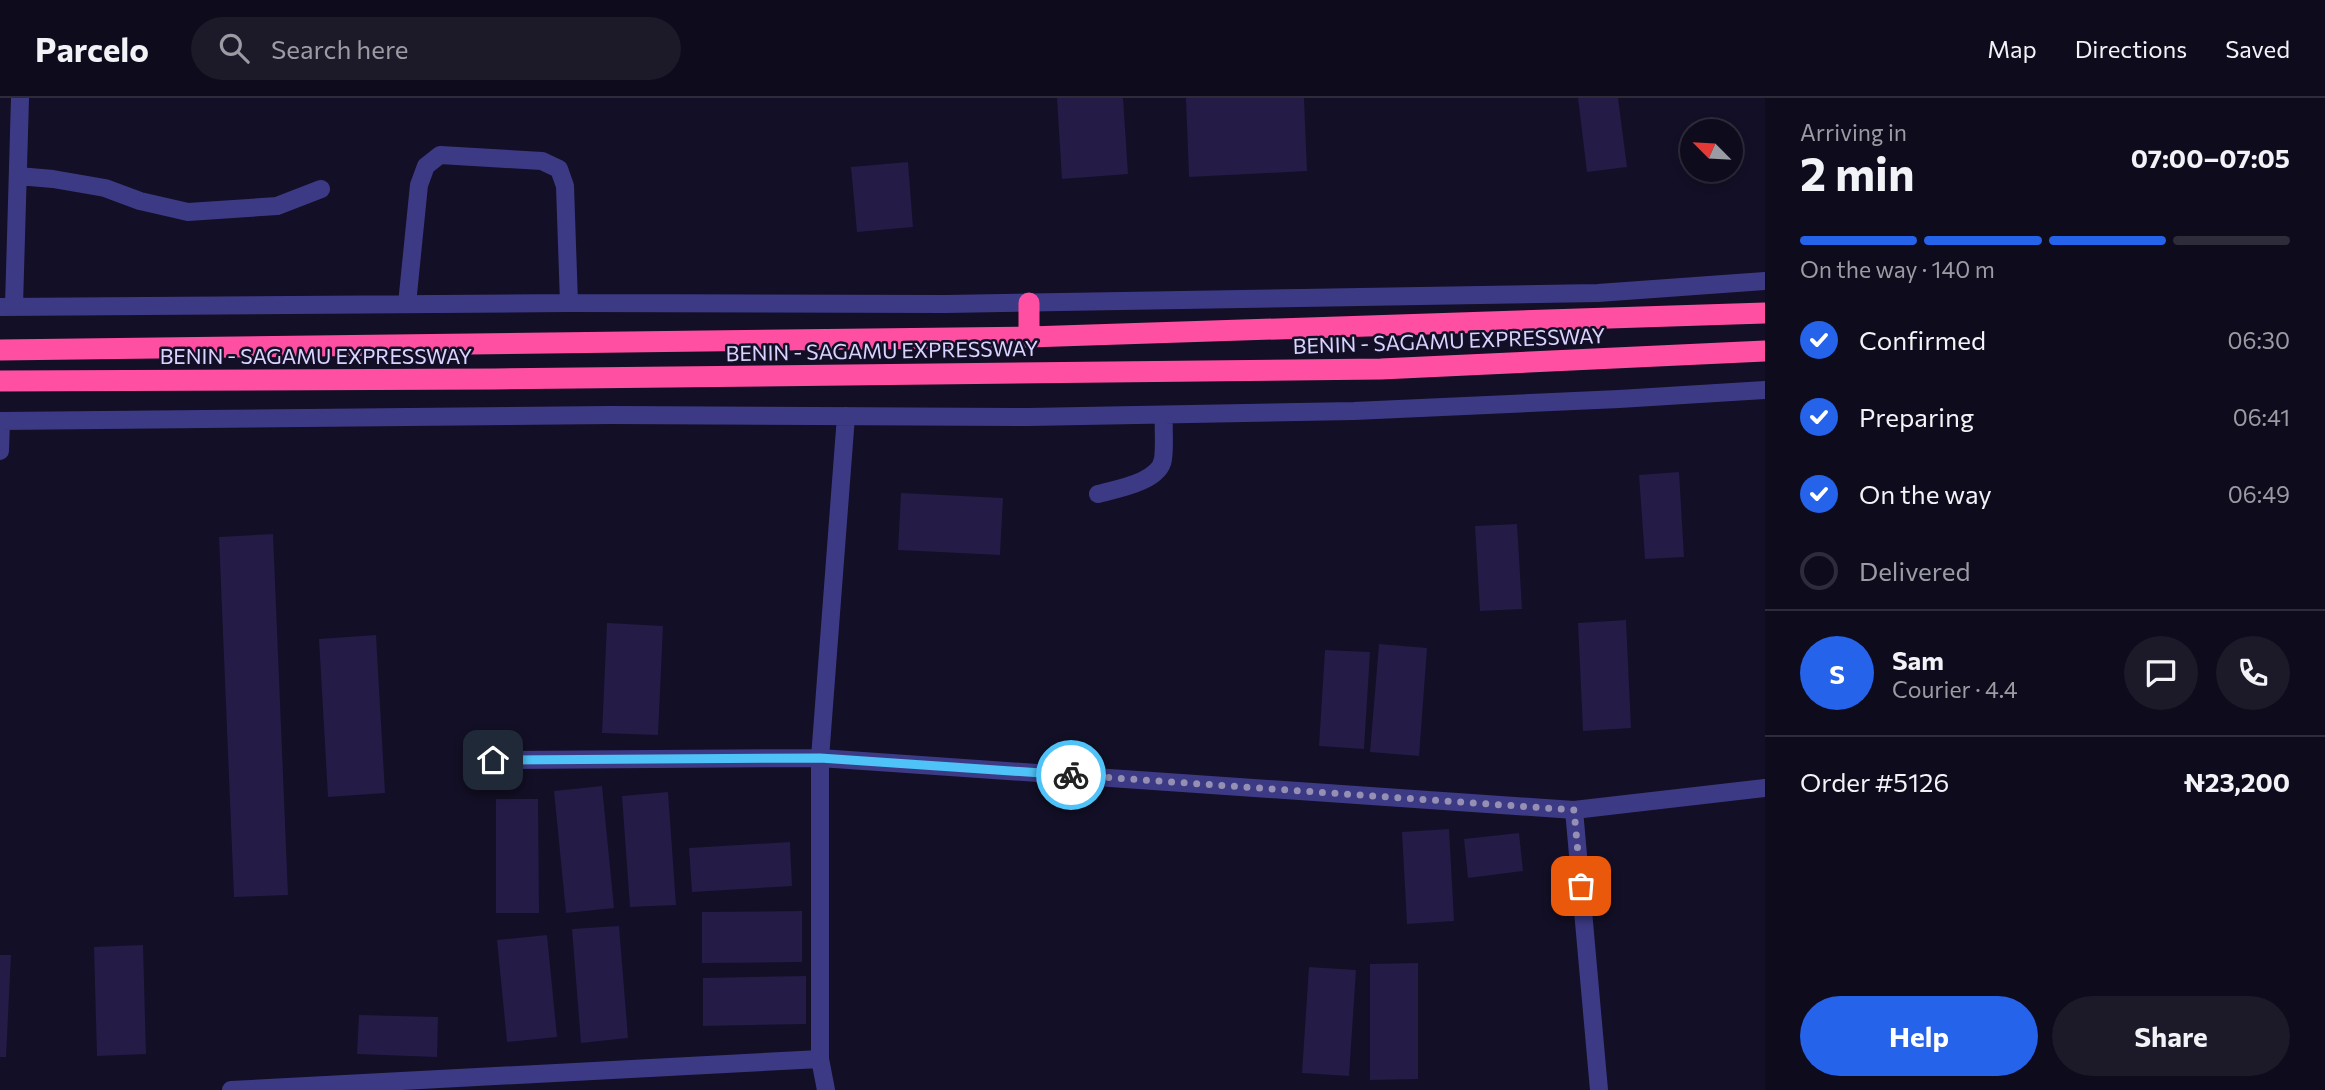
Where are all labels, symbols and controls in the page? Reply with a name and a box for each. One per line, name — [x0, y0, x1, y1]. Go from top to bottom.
search box — [191, 17, 681, 80]
text: Parcelo — [35, 28, 149, 69]
icon: search — [215, 29, 253, 67]
text: Search here — [271, 33, 409, 64]
text: Map — [1987, 34, 2037, 63]
text: Directions — [2075, 34, 2187, 63]
text: Saved — [2225, 34, 2290, 63]
text: Arriving in — [1800, 118, 1907, 146]
north arrow — [1680, 119, 1743, 182]
map controls — [1680, 119, 1743, 182]
text: 07:00–07:05 — [2131, 142, 2290, 173]
text: 2 min — [1800, 144, 1915, 200]
text: On the way · 140 m — [1800, 255, 1995, 283]
icon: check — [1800, 321, 1838, 359]
street label: BENIN - SAGAMU EXPRESSWAY — [1292, 322, 1606, 358]
text: Confirmed — [1859, 324, 1986, 355]
text: 06:30 — [2227, 326, 2290, 354]
street label: BENIN - SAGAMU EXPRESSWAY — [725, 335, 1039, 365]
street label: BENIN - SAGAMU EXPRESSWAY — [160, 343, 473, 368]
icon: check — [1800, 398, 1838, 436]
text: Preparing — [1859, 401, 1974, 432]
text: 06:41 — [2233, 403, 2290, 431]
icon: check — [1800, 475, 1838, 513]
text: On the way — [1859, 478, 1992, 509]
text: 06:49 — [2228, 480, 2290, 508]
text: Delivered — [1859, 555, 1970, 586]
button: chat — [2124, 636, 2198, 710]
button: phone — [2216, 636, 2290, 710]
text: Sam — [1892, 644, 1944, 675]
text: S — [1829, 658, 1845, 689]
text: Courier · 4.4 — [1892, 675, 2018, 703]
pin — [463, 730, 523, 790]
courier — [1036, 740, 1106, 810]
icon: home — [474, 741, 512, 779]
icon: bike — [1052, 756, 1090, 794]
text: Order #5126 — [1800, 766, 1949, 797]
text: ₦23,200 — [2184, 766, 2290, 797]
pin — [1551, 856, 1611, 916]
icon: bag — [1562, 867, 1600, 905]
button: Help — [1800, 996, 2038, 1076]
button: Share — [2052, 996, 2290, 1076]

